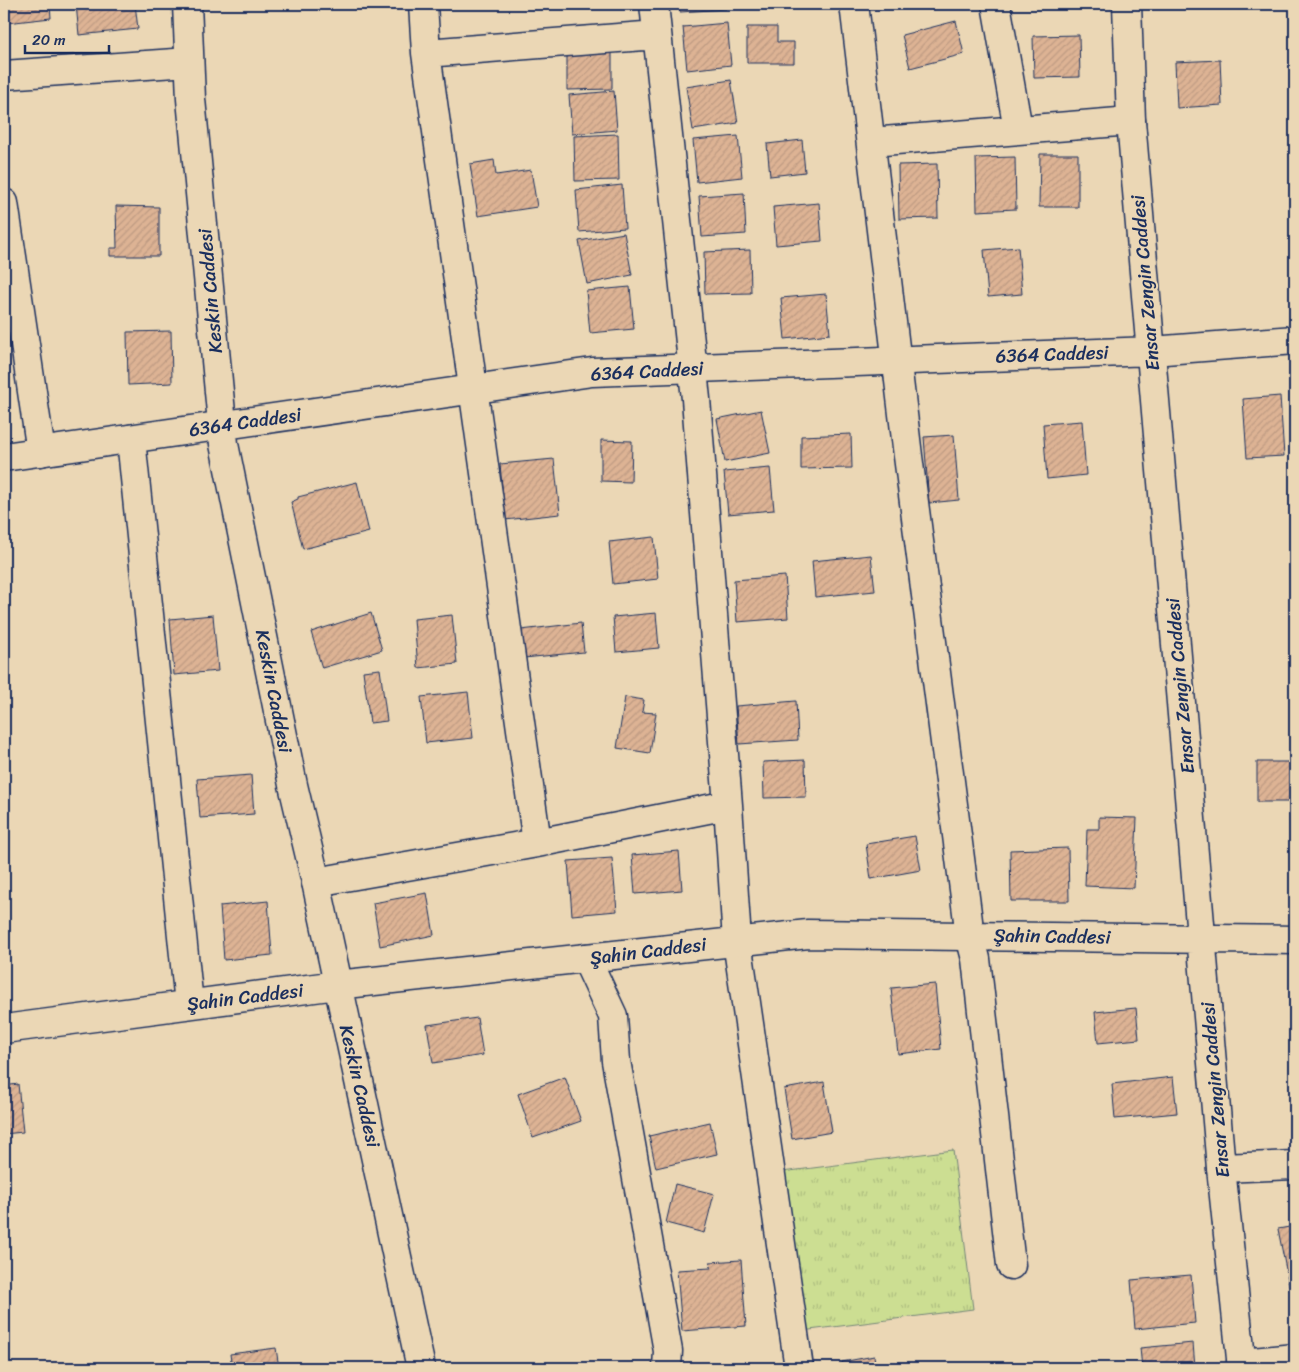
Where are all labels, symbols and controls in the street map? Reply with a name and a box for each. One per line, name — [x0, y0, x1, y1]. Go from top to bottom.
scale bar — [25, 22, 109, 54]
text: 20 m — [32, 27, 66, 53]
street label: Ensar Zengin Caddesi — [1121, 193, 1169, 372]
street label: Keskin Caddesi — [188, 227, 232, 355]
street label: 6364 Caddesi — [995, 336, 1110, 372]
street label: 6364 Caddesi — [590, 352, 705, 390]
street label: 6364 Caddesi — [187, 398, 304, 446]
street label: Ensar Zengin Caddesi — [1156, 596, 1204, 775]
street label: Keskin Caddesi — [246, 627, 302, 756]
street label: Şahin Caddesi — [993, 918, 1112, 954]
street label: Şahin Caddesi — [588, 927, 709, 975]
street label: Şahin Caddesi — [185, 973, 306, 1021]
street label: Ensar Zengin Caddesi — [1191, 1000, 1239, 1179]
street label: Keskin Caddesi — [330, 1021, 390, 1151]

